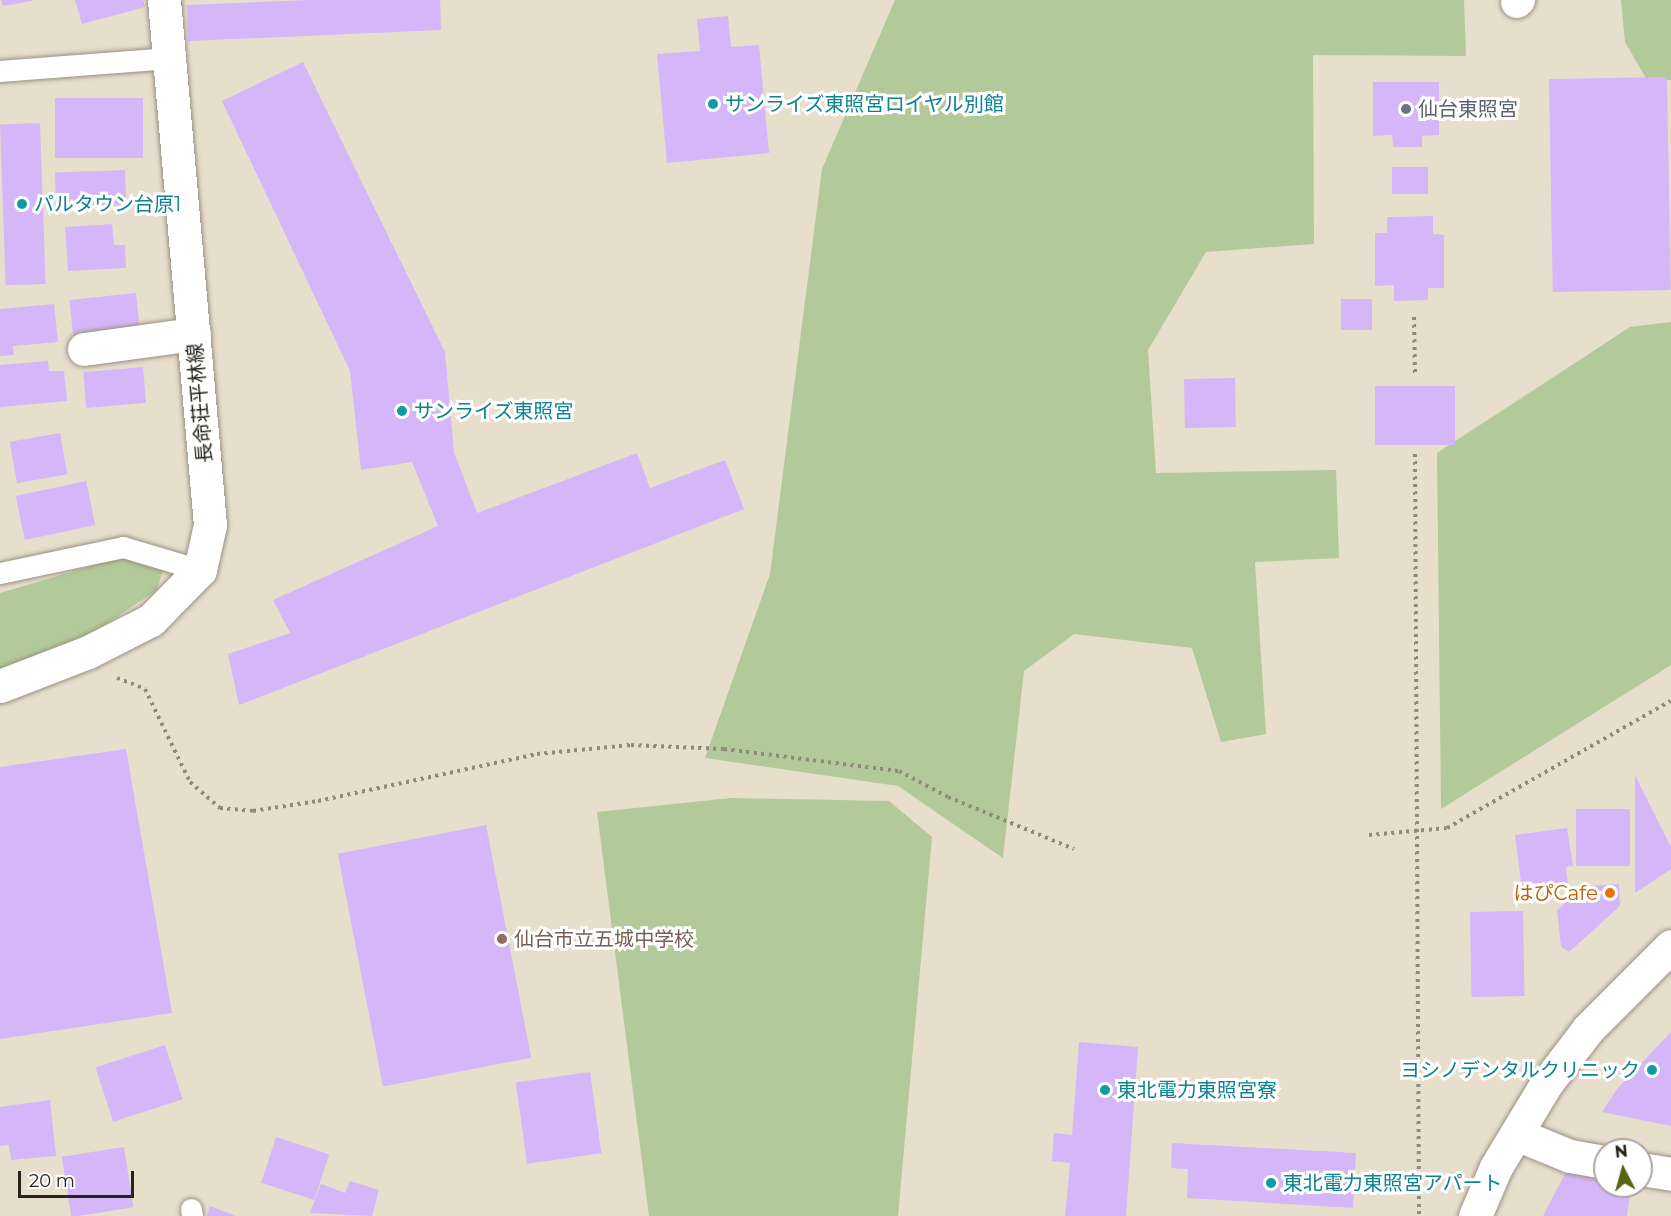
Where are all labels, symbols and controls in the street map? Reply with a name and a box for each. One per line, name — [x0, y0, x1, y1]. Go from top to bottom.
place label: サンライズ東照宮ロイヤル別館 — [725, 92, 1005, 116]
marker: サンライズ東照宮ロイヤル別館 — [706, 97, 720, 111]
place label: 仙台東照宮 — [1418, 97, 1518, 121]
marker: 仙台東照宮 — [1399, 102, 1413, 116]
place label: パルタウン台原1 — [34, 192, 181, 216]
marker: パルタウン台原1 — [15, 197, 29, 211]
street label: 長命荘平林線 — [183, 342, 217, 464]
place label: サンライズ東照宮 — [414, 399, 574, 423]
marker: サンライズ東照宮 — [395, 404, 409, 418]
place label: はぴCafe — [1513, 881, 1598, 905]
marker: はぴCafe — [1603, 886, 1617, 900]
place label: 仙台市立五城中学校 — [514, 927, 694, 951]
marker: 仙台市立五城中学校 — [495, 932, 509, 946]
place label: ヨシノデンタルクリニック — [1400, 1058, 1640, 1082]
marker: ヨシノデンタルクリニック — [1645, 1063, 1659, 1077]
place label: 東北電力東照宮寮 — [1117, 1078, 1277, 1102]
marker: 東北電力東照宮寮 — [1098, 1083, 1112, 1097]
north arrow — [1593, 1138, 1653, 1198]
text: N — [1614, 1141, 1629, 1162]
scale bar — [21, 1159, 136, 1197]
text: 20 m — [29, 1170, 75, 1192]
place label: 東北電力東照宮アパート — [1283, 1171, 1503, 1195]
marker: 東北電力東照宮アパート — [1264, 1176, 1278, 1190]

